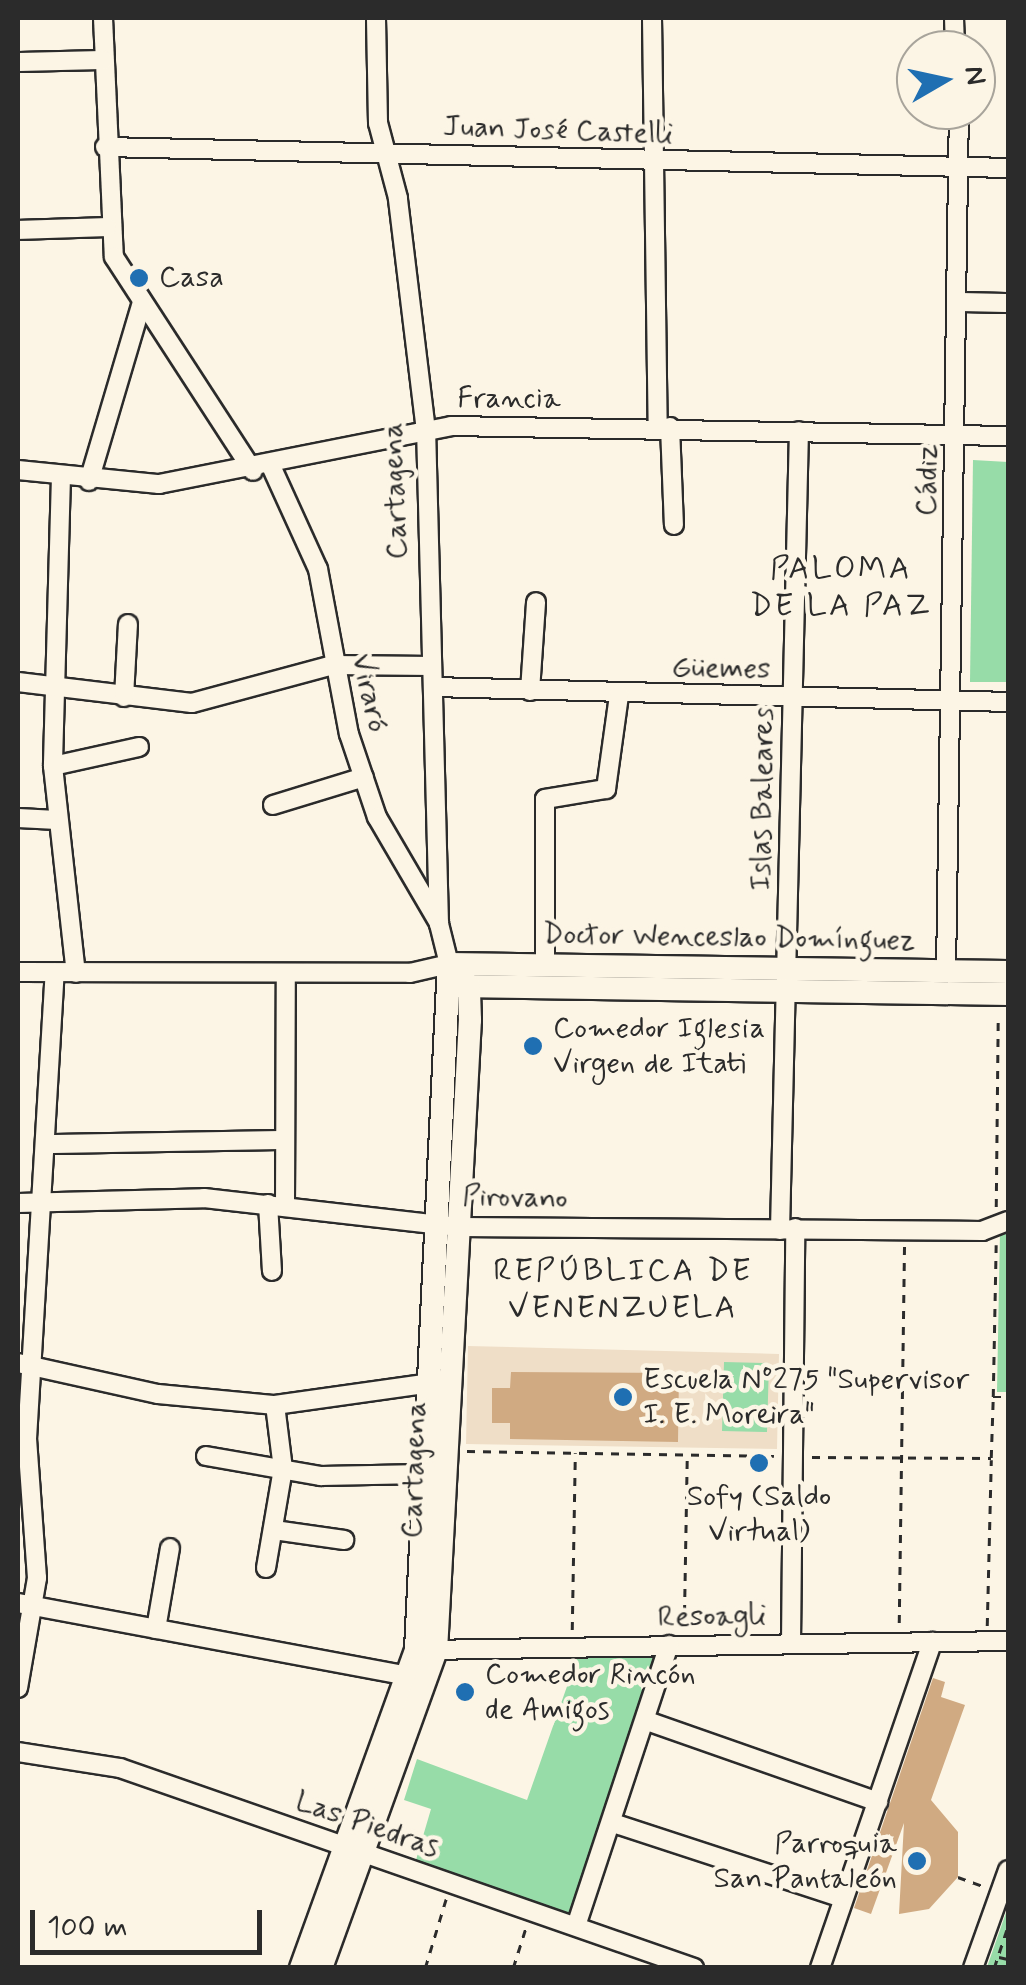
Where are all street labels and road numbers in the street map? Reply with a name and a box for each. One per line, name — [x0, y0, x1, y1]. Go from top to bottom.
street label: Juan José Castelli — [442, 109, 674, 153]
street label: Francia — [457, 381, 561, 417]
street label: Cartagena — [376, 422, 416, 560]
street label: Cádiz — [909, 444, 947, 516]
street label: Viraró — [343, 650, 395, 736]
street label: Güemes — [671, 650, 771, 688]
street label: Islas Baleares — [743, 706, 783, 892]
street label: Doctor Wenceslao Domínguez — [542, 917, 916, 959]
street label: Pirovano — [462, 1178, 568, 1218]
street label: Cartagena — [395, 1401, 435, 1539]
street label: Resoagli — [657, 1598, 767, 1636]
street label: Las Piedras — [289, 1783, 445, 1867]

